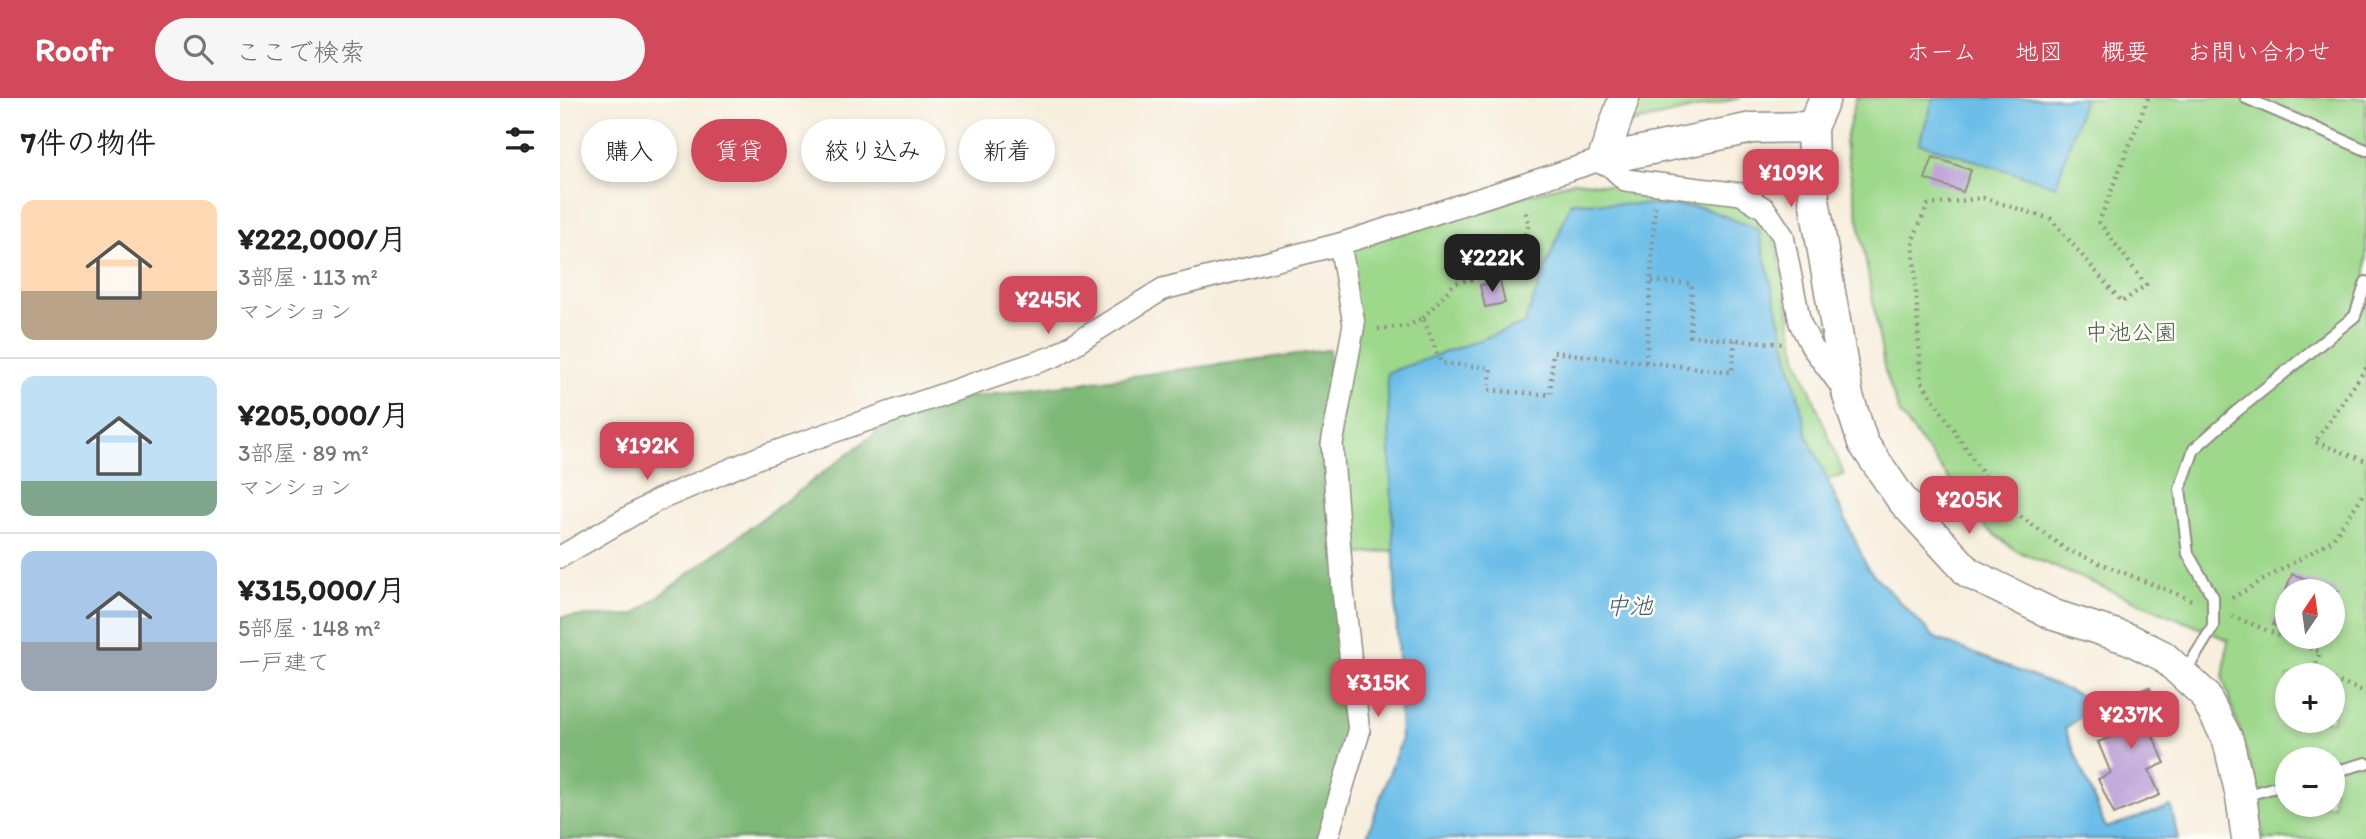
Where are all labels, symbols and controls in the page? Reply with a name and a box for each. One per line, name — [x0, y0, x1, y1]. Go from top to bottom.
search box — [155, 18, 645, 81]
text: Roofr — [35, 30, 113, 69]
icon: search — [179, 30, 217, 68]
text: ここで検索 — [235, 36, 365, 68]
text: ホーム — [1906, 37, 1977, 66]
text: 地図 — [2015, 37, 2063, 66]
text: 概要 — [2101, 37, 2149, 66]
text: お問い合わせ — [2187, 37, 2331, 66]
chip: 購入 — [581, 119, 677, 182]
chip: 賃貸 — [691, 119, 787, 182]
chip: 絞り込み — [801, 119, 945, 182]
chip: 新着 — [959, 119, 1055, 182]
icon: filters — [501, 121, 539, 159]
text: 7件の物件 — [21, 124, 156, 161]
pin: ¥109K — [1742, 150, 1840, 209]
text: ¥109K — [1759, 158, 1823, 186]
text: ¥222,000/月 — [238, 220, 407, 257]
icon: home — [77, 228, 161, 312]
pin: ¥222K — [1443, 234, 1541, 294]
text: ¥222K — [1460, 243, 1524, 271]
text: 3部屋 · 113 m² — [238, 263, 378, 291]
pin: ¥245K — [999, 276, 1097, 336]
text: ¥245K — [1015, 285, 1081, 313]
text: マンション — [238, 297, 352, 325]
park label: 中池公園 — [2085, 318, 2177, 346]
text: ¥205,000/月 — [238, 396, 410, 433]
icon: home — [77, 404, 161, 488]
pin: ¥192K — [598, 422, 696, 482]
text: ¥192K — [616, 431, 678, 459]
text: 3部屋 · 89 m² — [238, 439, 369, 467]
text: マンション — [238, 473, 352, 501]
pin: ¥205K — [1920, 476, 2018, 536]
text: ¥205K — [1936, 485, 2002, 513]
text: ¥315,000/月 — [238, 571, 406, 608]
icon: home — [77, 579, 161, 663]
north arrow — [2275, 579, 2345, 649]
map controls — [2275, 579, 2345, 817]
water label: 中池 — [1605, 591, 1654, 620]
text: 5部屋 · 148 m² — [238, 614, 381, 642]
text: 一戸建て — [238, 648, 330, 676]
pin: ¥315K — [1329, 660, 1427, 719]
button: + — [2275, 663, 2345, 733]
text: ¥315K — [1347, 668, 1409, 696]
pin: ¥237K — [2082, 692, 2180, 751]
text: ¥237K — [2099, 700, 2163, 728]
button: − — [2275, 747, 2345, 817]

